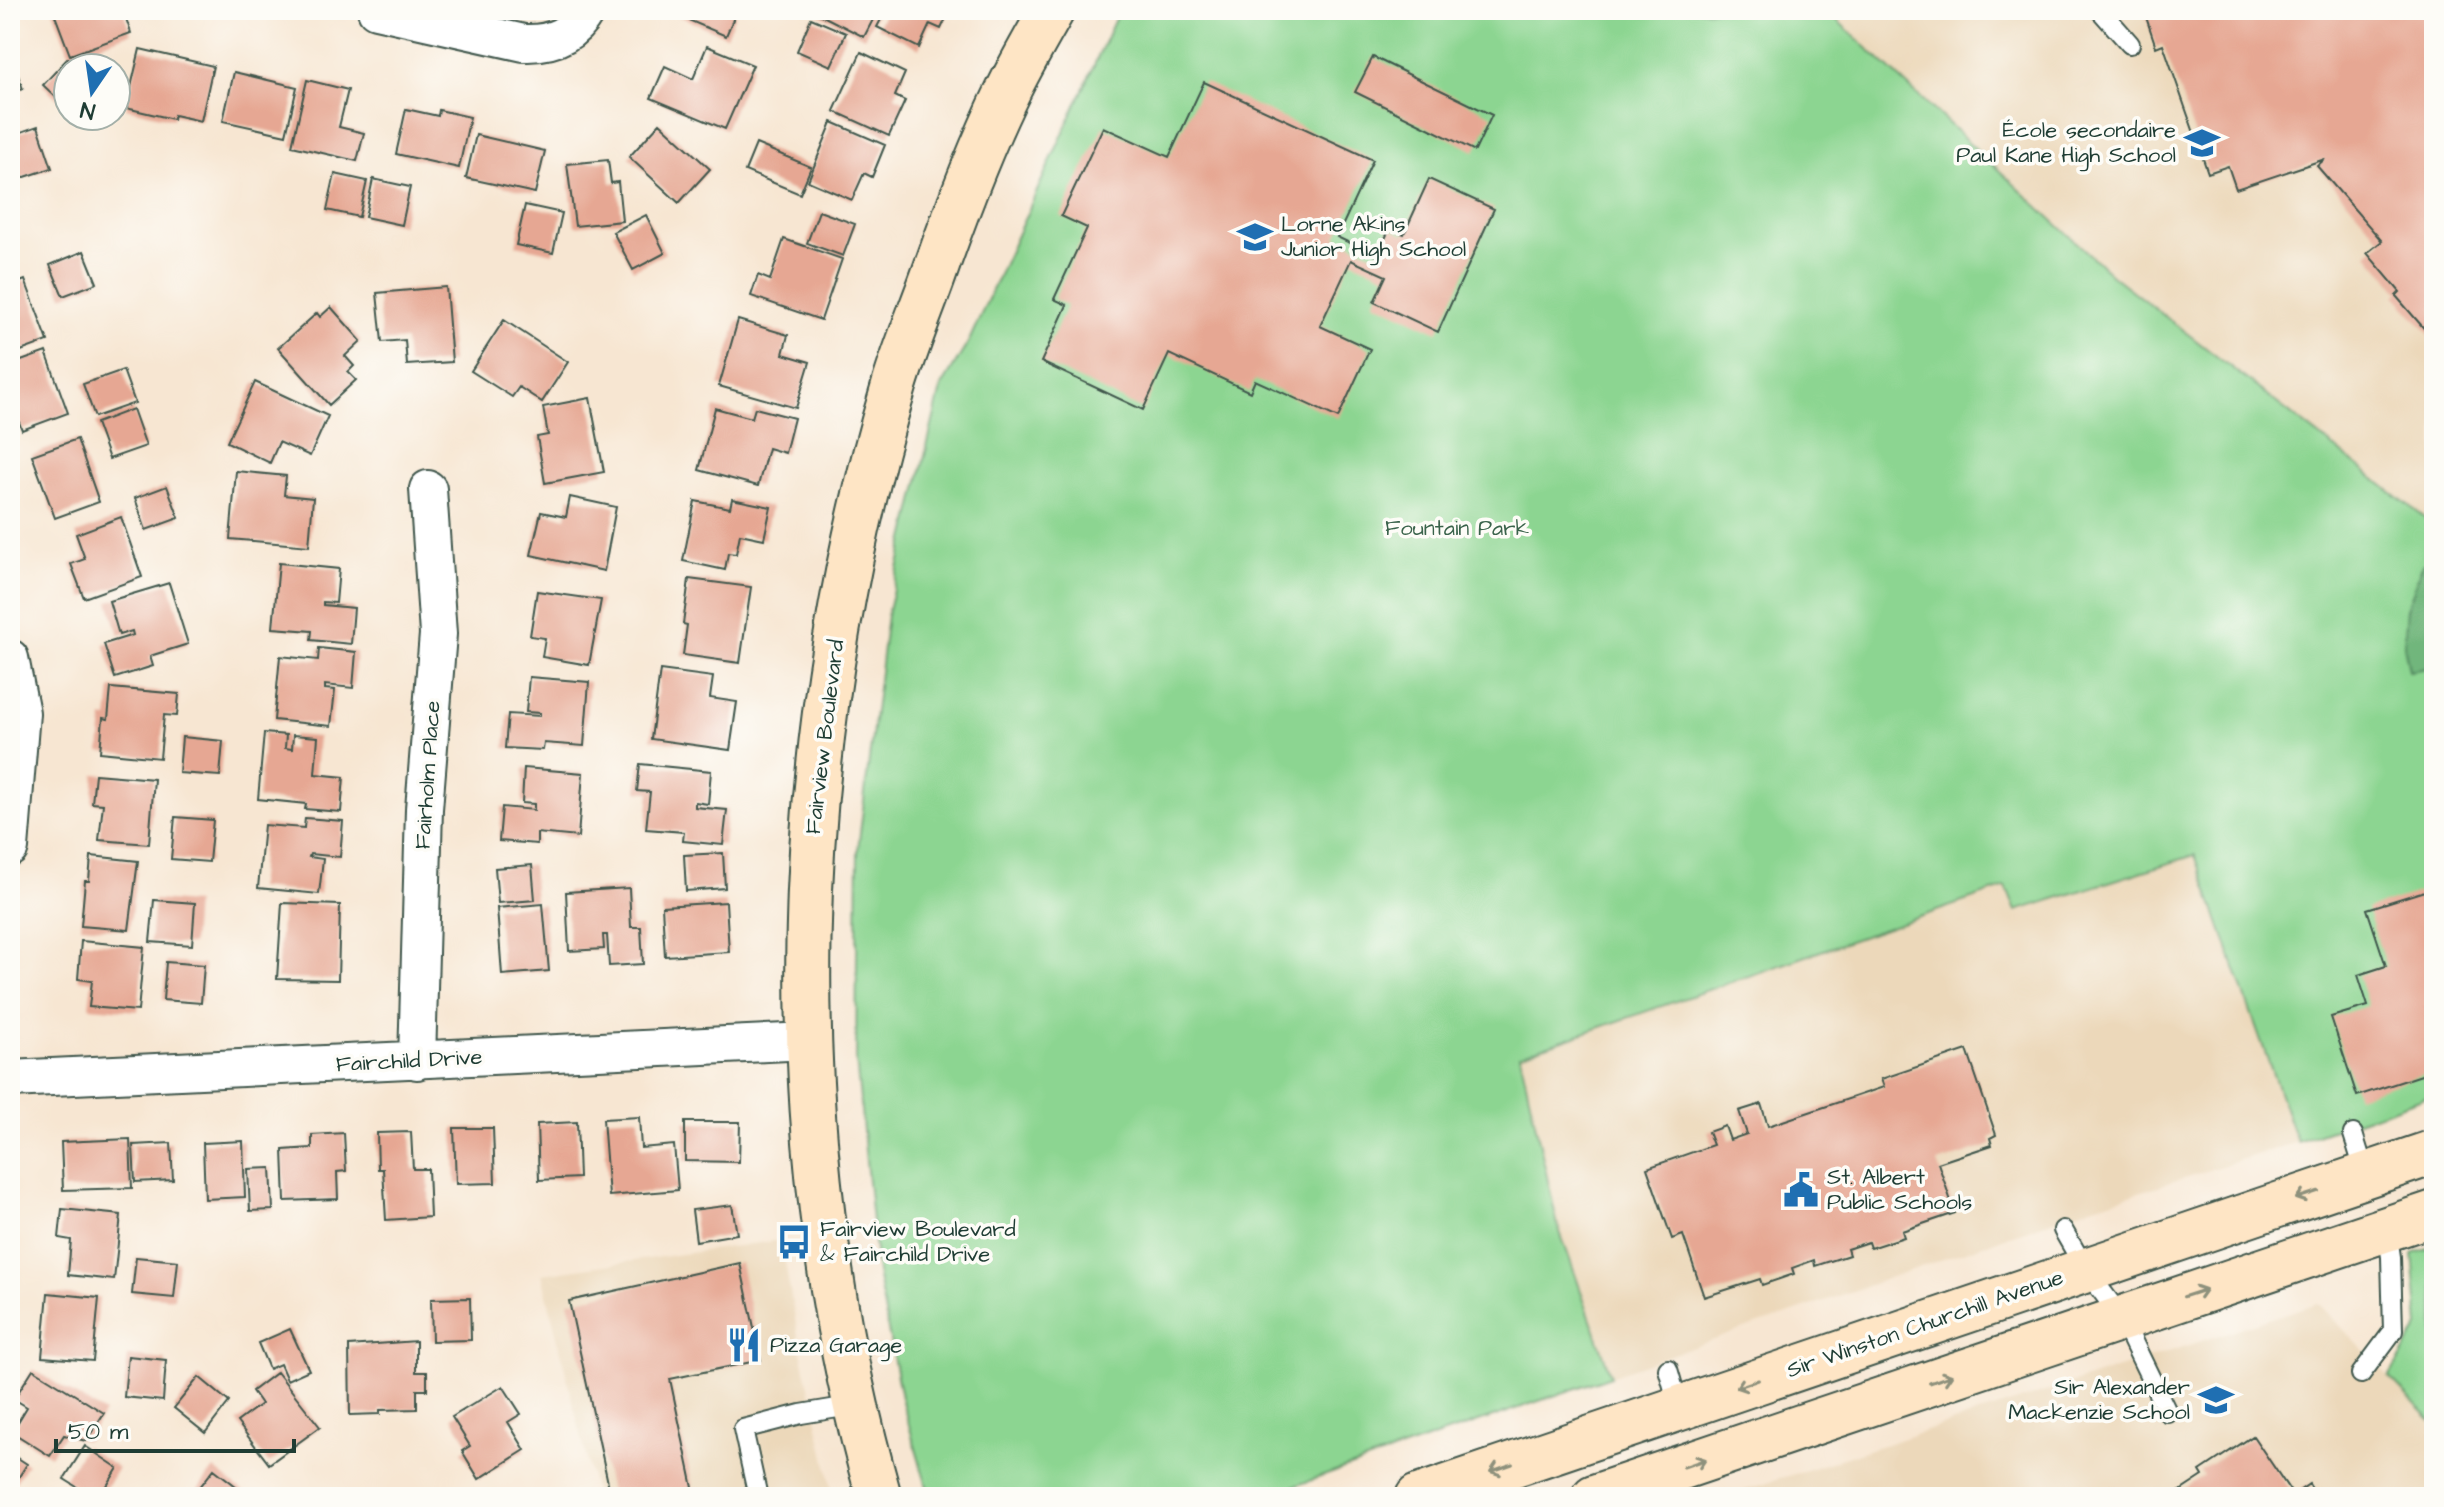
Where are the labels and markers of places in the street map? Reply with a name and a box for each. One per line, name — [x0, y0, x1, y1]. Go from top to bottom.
place label: École secondaire Paul Kane High School — [1956, 115, 2176, 172]
school or university icon: École secondaire Paul Kane High School — [2183, 124, 2221, 162]
place label: Lorne Akins Junior High School — [1281, 209, 1466, 266]
school or university icon: Lorne Akins Junior High School — [1236, 218, 1274, 256]
place label: St. Albert Public Schools — [1827, 1162, 1972, 1218]
public building icon: St. Albert Public Schools — [1782, 1171, 1820, 1209]
place label: Fairview Boulevard & Fairchild Drive — [820, 1214, 1016, 1270]
bus stop icon: Fairview Boulevard & Fairchild Drive — [775, 1223, 813, 1261]
restaurant icon: Pizza Garage — [725, 1326, 763, 1364]
place label: Pizza Garage — [770, 1330, 902, 1362]
place label: Sir Alexander Mackenzie School — [2008, 1372, 2190, 1428]
school or university icon: Sir Alexander Mackenzie School — [2197, 1381, 2235, 1419]

